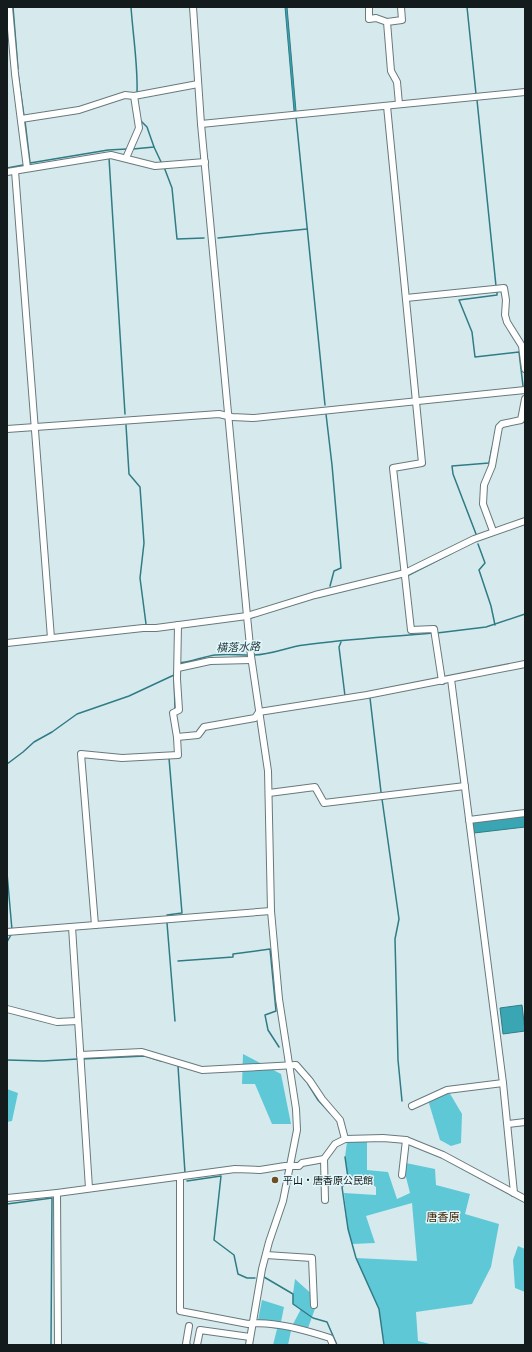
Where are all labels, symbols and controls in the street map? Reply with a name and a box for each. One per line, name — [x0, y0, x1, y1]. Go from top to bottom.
water label: 横落水路 — [216, 639, 261, 654]
place label: 平山・唐香原公民館 — [283, 1174, 373, 1186]
marker: 平山・唐香原公民館 — [270, 1175, 280, 1185]
district label: 唐香原 — [427, 1210, 460, 1223]

